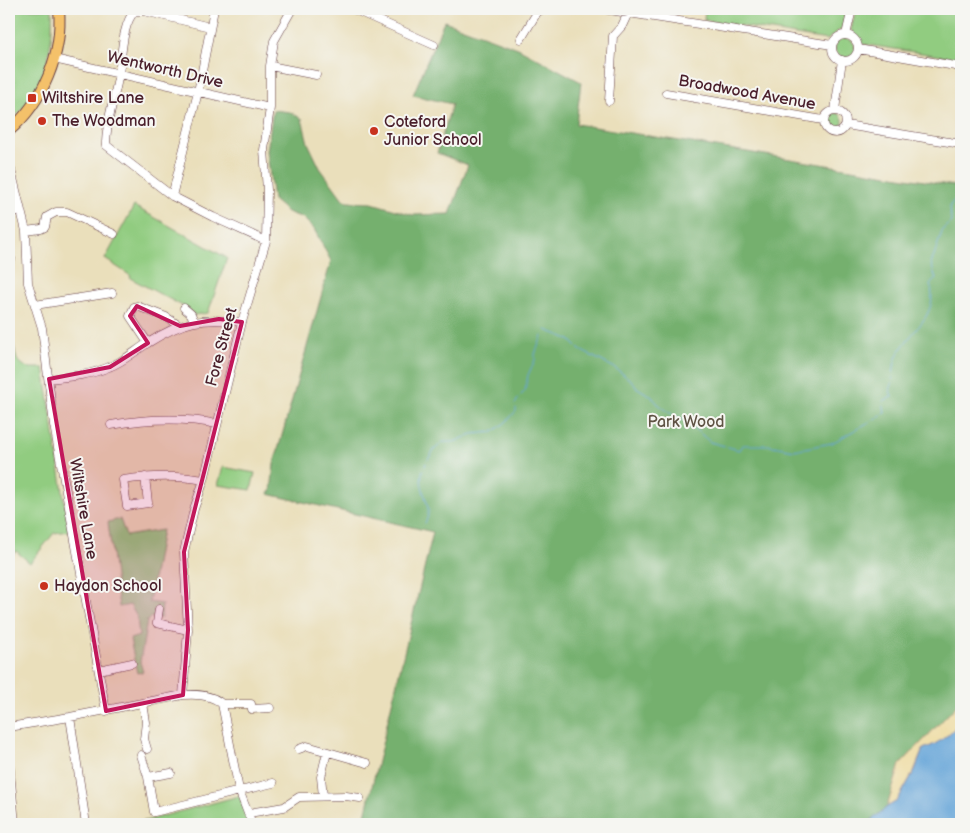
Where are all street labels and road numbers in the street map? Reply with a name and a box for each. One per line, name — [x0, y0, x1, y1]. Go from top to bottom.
street label: Wentworth Drive — [105, 47, 225, 93]
street label: Broadwood Avenue — [677, 72, 818, 115]
street label: Fore Street — [202, 305, 242, 389]
street label: Wiltshire Lane — [65, 457, 101, 561]

